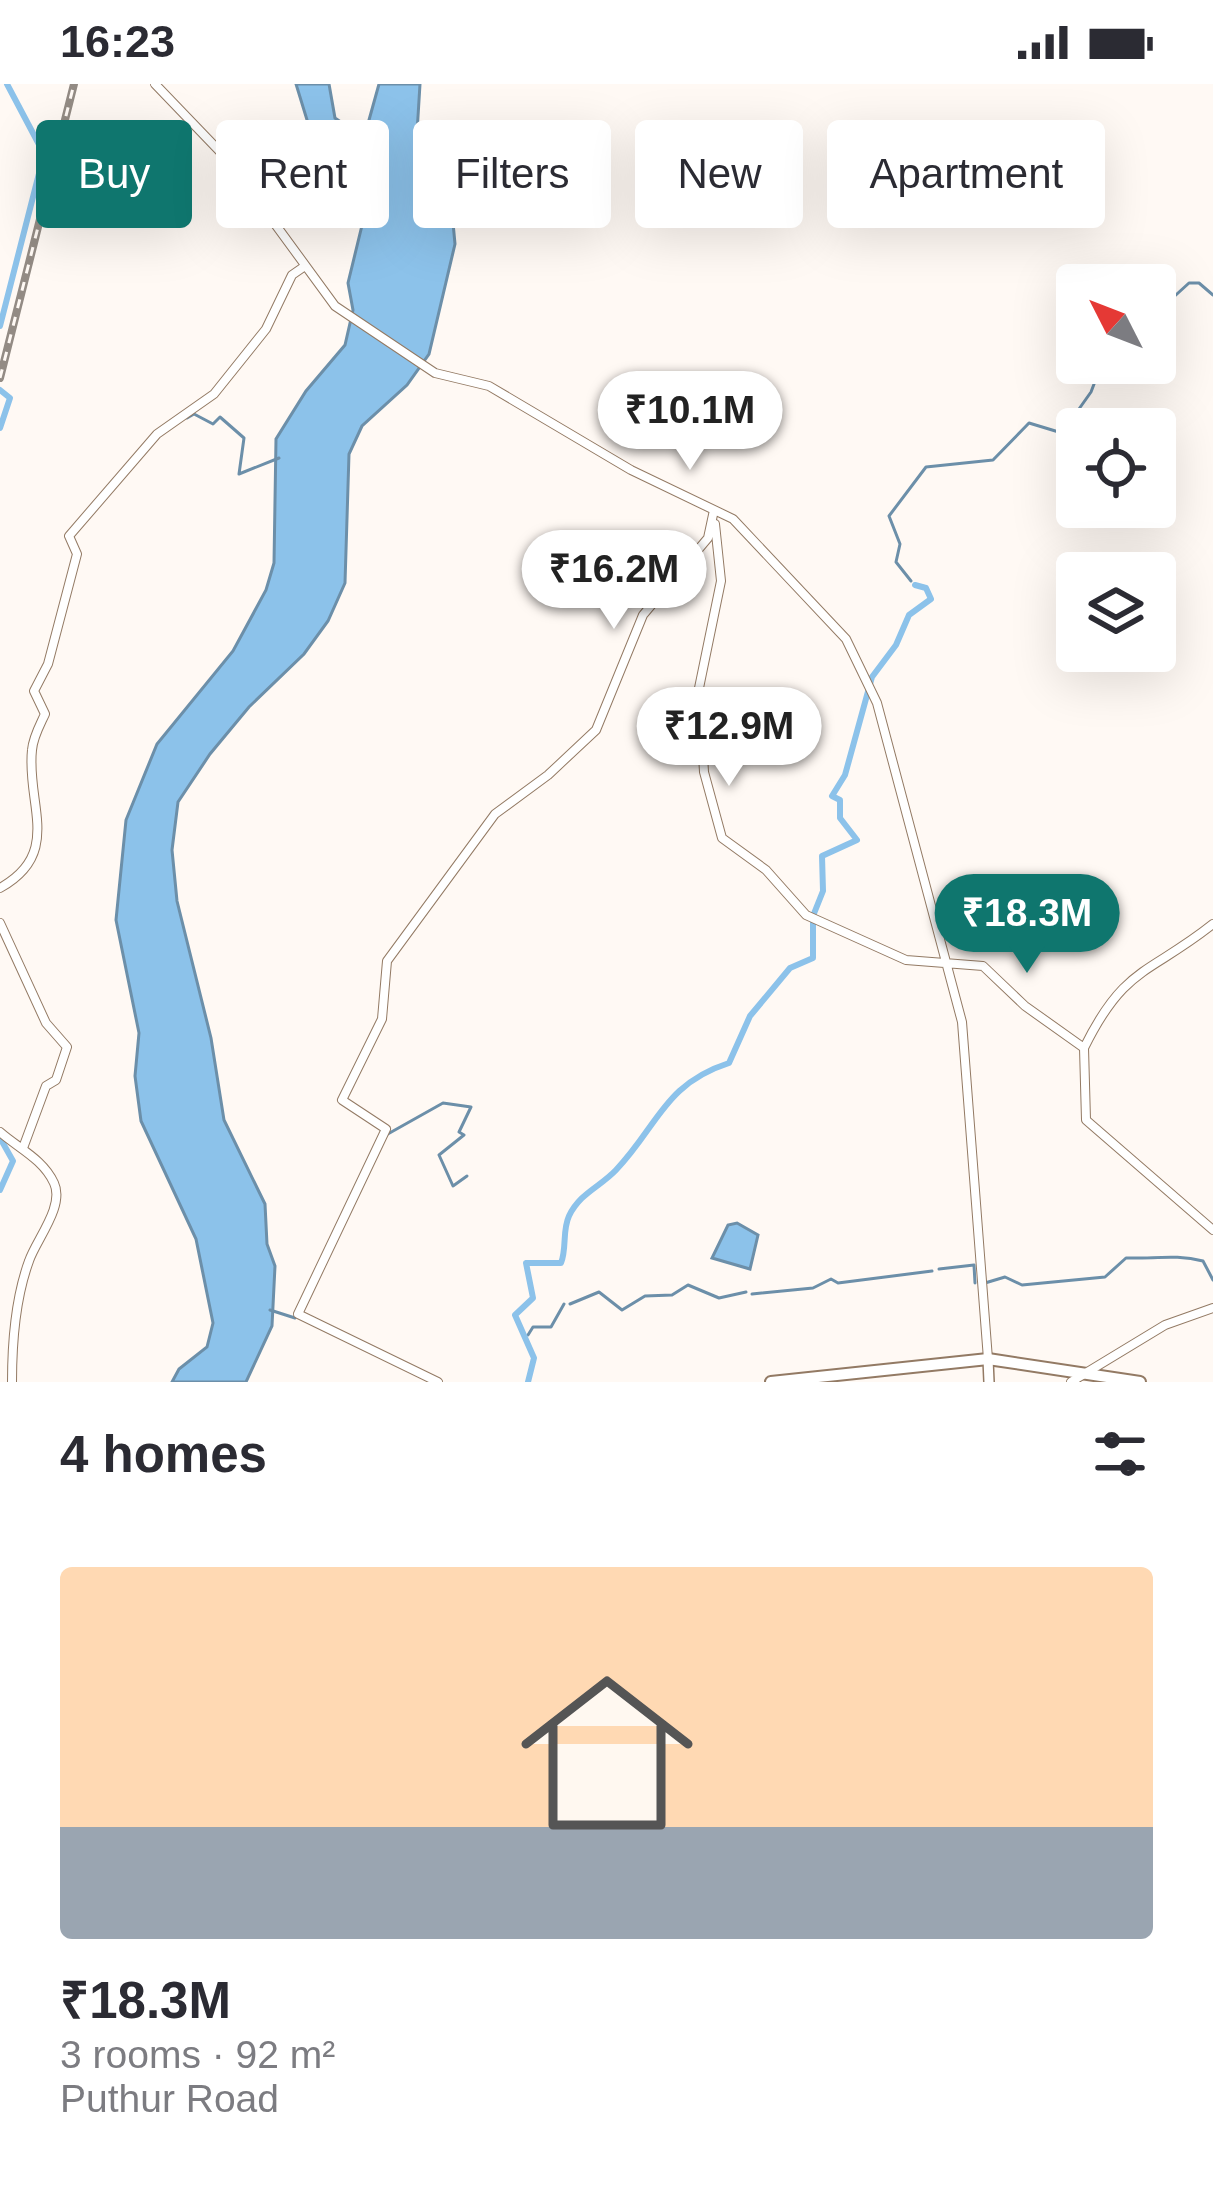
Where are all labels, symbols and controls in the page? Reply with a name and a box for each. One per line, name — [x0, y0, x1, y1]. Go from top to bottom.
text: 16:23 — [60, 16, 175, 67]
chip: Buy — [36, 120, 192, 228]
chip: Rent — [216, 120, 389, 228]
chip: Filters — [413, 120, 611, 228]
chip: New — [635, 120, 803, 228]
chip: Apartment — [827, 120, 1105, 228]
north arrow — [1056, 264, 1176, 384]
map controls — [1056, 264, 1176, 672]
pin: ₹10.1M — [592, 371, 788, 473]
text: ₹10.1M — [625, 388, 755, 431]
button: locate — [1056, 408, 1176, 528]
pin: ₹16.2M — [516, 530, 712, 632]
text: ₹16.2M — [549, 547, 679, 590]
button: layers — [1056, 552, 1176, 672]
pin: ₹12.9M — [631, 687, 827, 789]
text: ₹12.9M — [664, 704, 794, 747]
pin: ₹18.3M — [929, 874, 1125, 976]
text: ₹18.3M — [962, 891, 1092, 934]
icon: filters — [1087, 1421, 1153, 1487]
text: 4 homes — [60, 1426, 267, 1483]
icon: home — [499, 1645, 715, 1861]
text: ₹18.3M — [60, 1972, 231, 2029]
text: 3 rooms · 92 m² — [60, 2033, 335, 2076]
text: Puthur Road — [60, 2077, 279, 2120]

